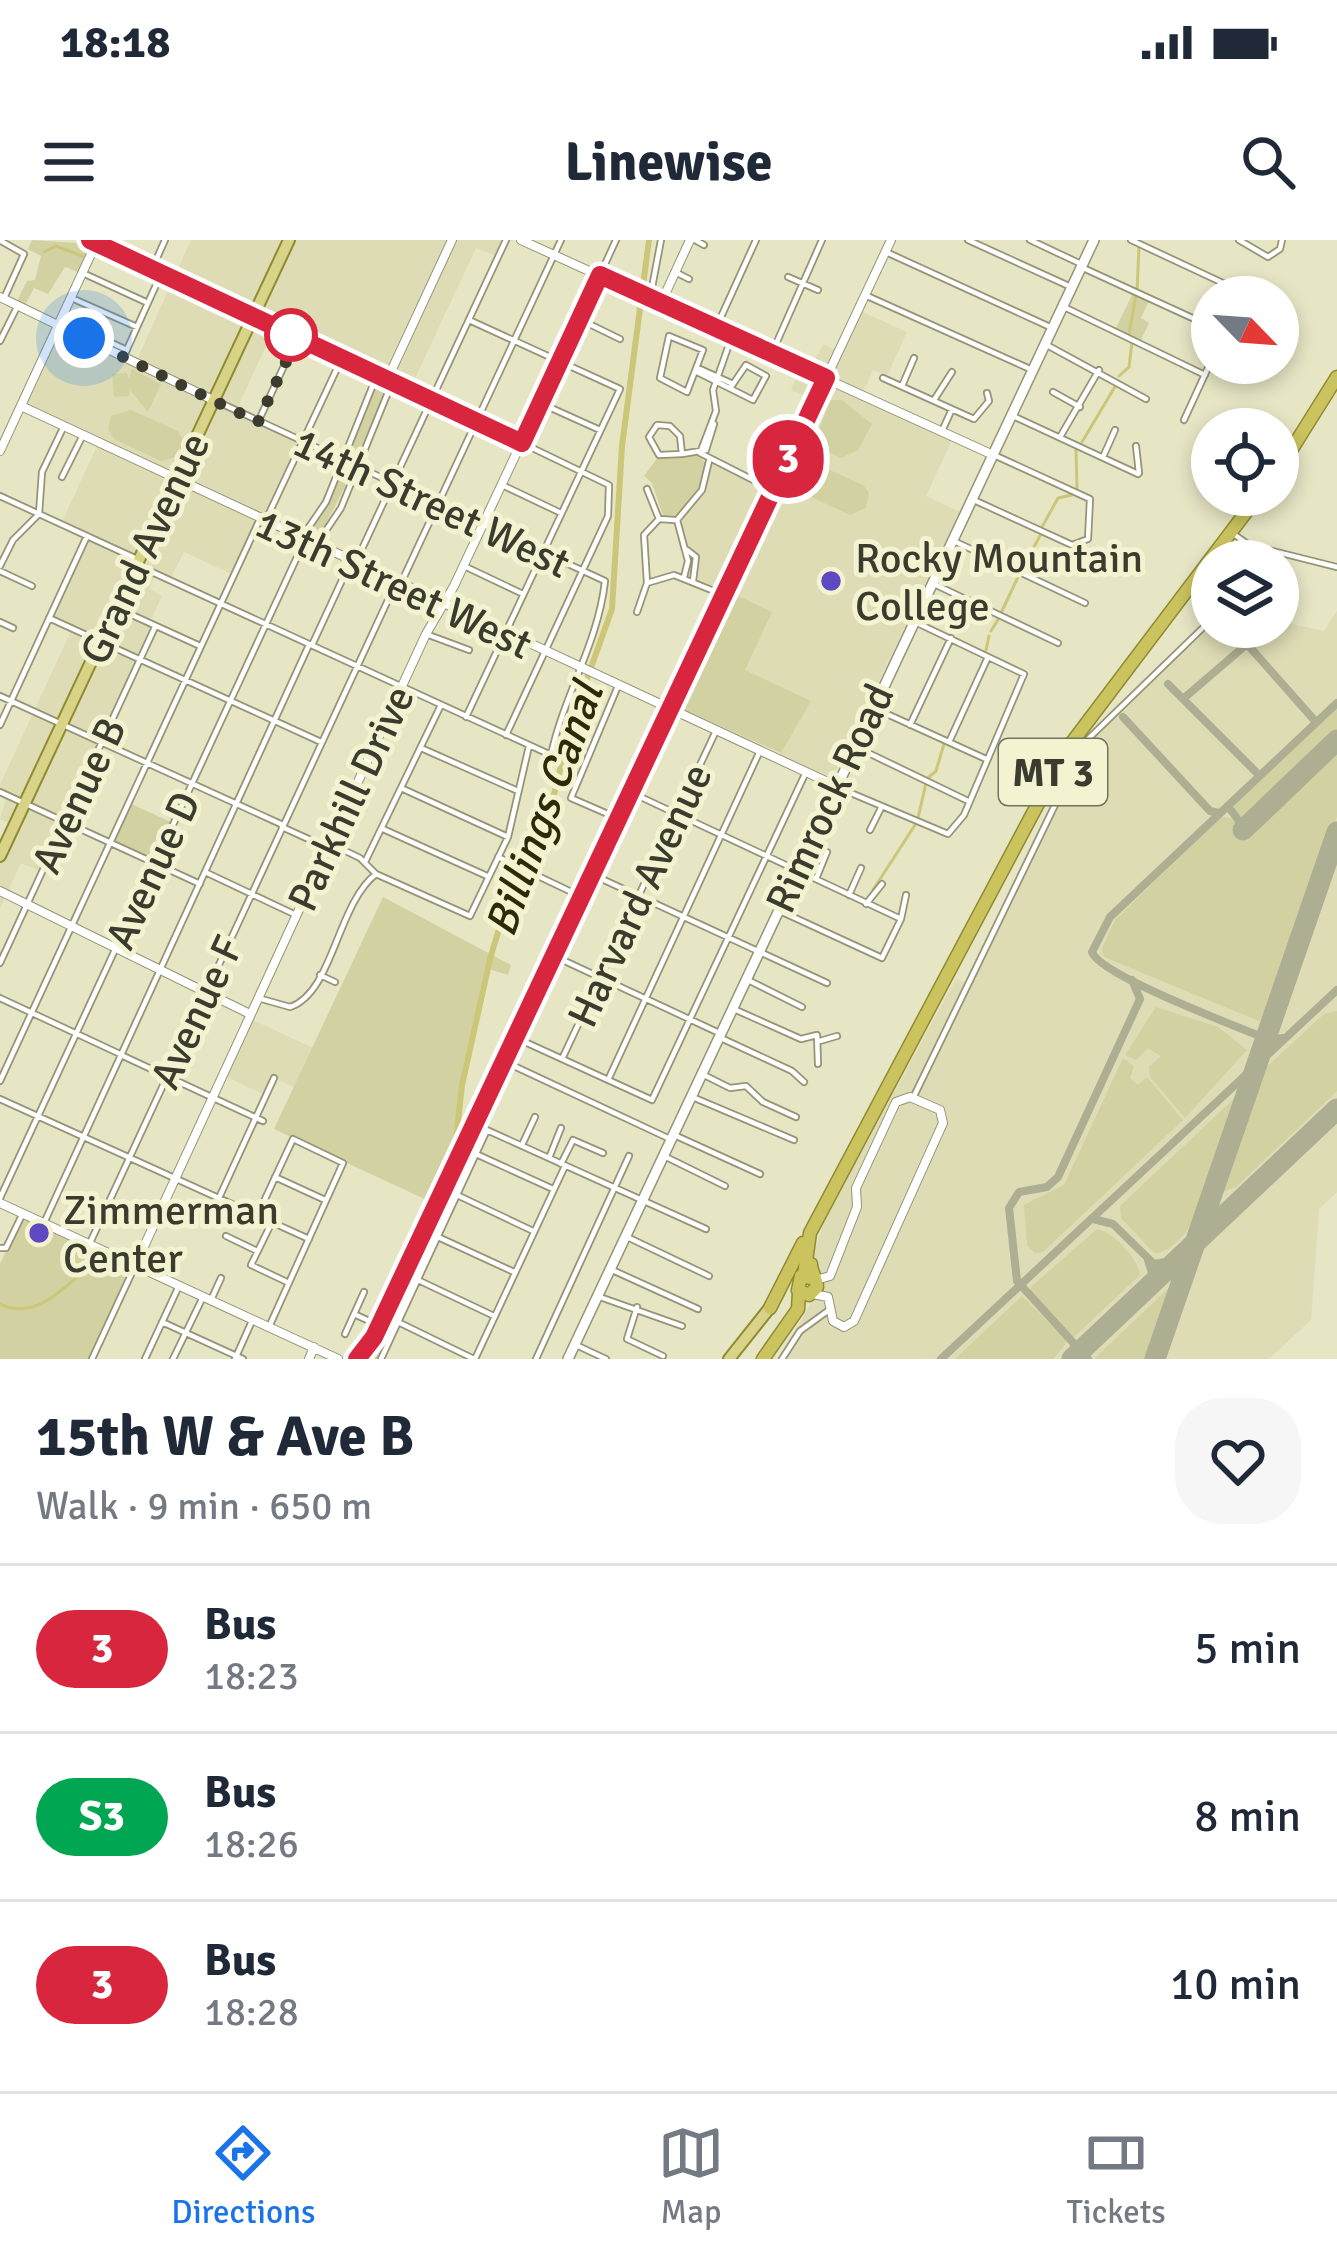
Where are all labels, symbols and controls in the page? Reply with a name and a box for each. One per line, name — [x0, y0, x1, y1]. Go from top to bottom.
text: 18:18 — [60, 15, 170, 70]
icon: menu — [36, 129, 102, 195]
text: Linewise — [564, 129, 773, 196]
icon: search — [1235, 129, 1301, 195]
north arrow — [1191, 276, 1299, 384]
map controls — [1191, 276, 1299, 648]
your location — [54, 308, 114, 368]
unlabelled marker — [266, 310, 316, 360]
button: locate — [1191, 408, 1299, 516]
street label: 14th Street West — [285, 417, 578, 590]
line badge: 3 — [749, 420, 827, 498]
street label: Grand Avenue — [70, 425, 221, 672]
text: 3 — [777, 433, 799, 484]
street label: 13th Street West — [247, 498, 540, 671]
place label: Rocky Mountain College — [855, 533, 1143, 632]
button: layers — [1191, 540, 1299, 648]
marker: Rocky Mountain College — [818, 568, 844, 594]
water label: Billings Canal — [473, 673, 617, 944]
street label: Rimrock Road — [755, 676, 906, 921]
street label: Parkhill Drive — [277, 678, 426, 919]
street label: Avenue B — [21, 710, 138, 882]
road number: MT 3 — [999, 739, 1107, 805]
street label: Harvard Avenue — [557, 756, 724, 1035]
street label: Avenue D — [95, 784, 212, 957]
street label: Avenue F — [140, 928, 255, 1097]
place label: Zimmerman Center — [63, 1185, 279, 1284]
marker: Zimmerman Center — [26, 1220, 52, 1246]
button: heart — [1175, 1398, 1301, 1524]
text: 15th W & Ave B — [36, 1401, 414, 1472]
text: Walk · 9 min · 650 m — [36, 1482, 372, 1530]
text: Bus — [204, 1597, 276, 1652]
text: 5 min — [1194, 1621, 1301, 1676]
text: 3 — [91, 1623, 113, 1674]
text: 18:23 — [204, 1652, 299, 1700]
text: Bus — [204, 1765, 276, 1820]
text: 8 min — [1194, 1789, 1301, 1844]
text: S3 — [79, 1791, 125, 1842]
text: 18:26 — [204, 1820, 299, 1868]
text: Bus — [204, 1933, 276, 1988]
text: 10 min — [1170, 1957, 1301, 2012]
text: 3 — [91, 1959, 113, 2010]
text: 18:28 — [204, 1988, 299, 2036]
tab: Directions — [171, 2120, 316, 2233]
tab: Map — [658, 2120, 724, 2233]
tab: Tickets — [1067, 2120, 1166, 2233]

